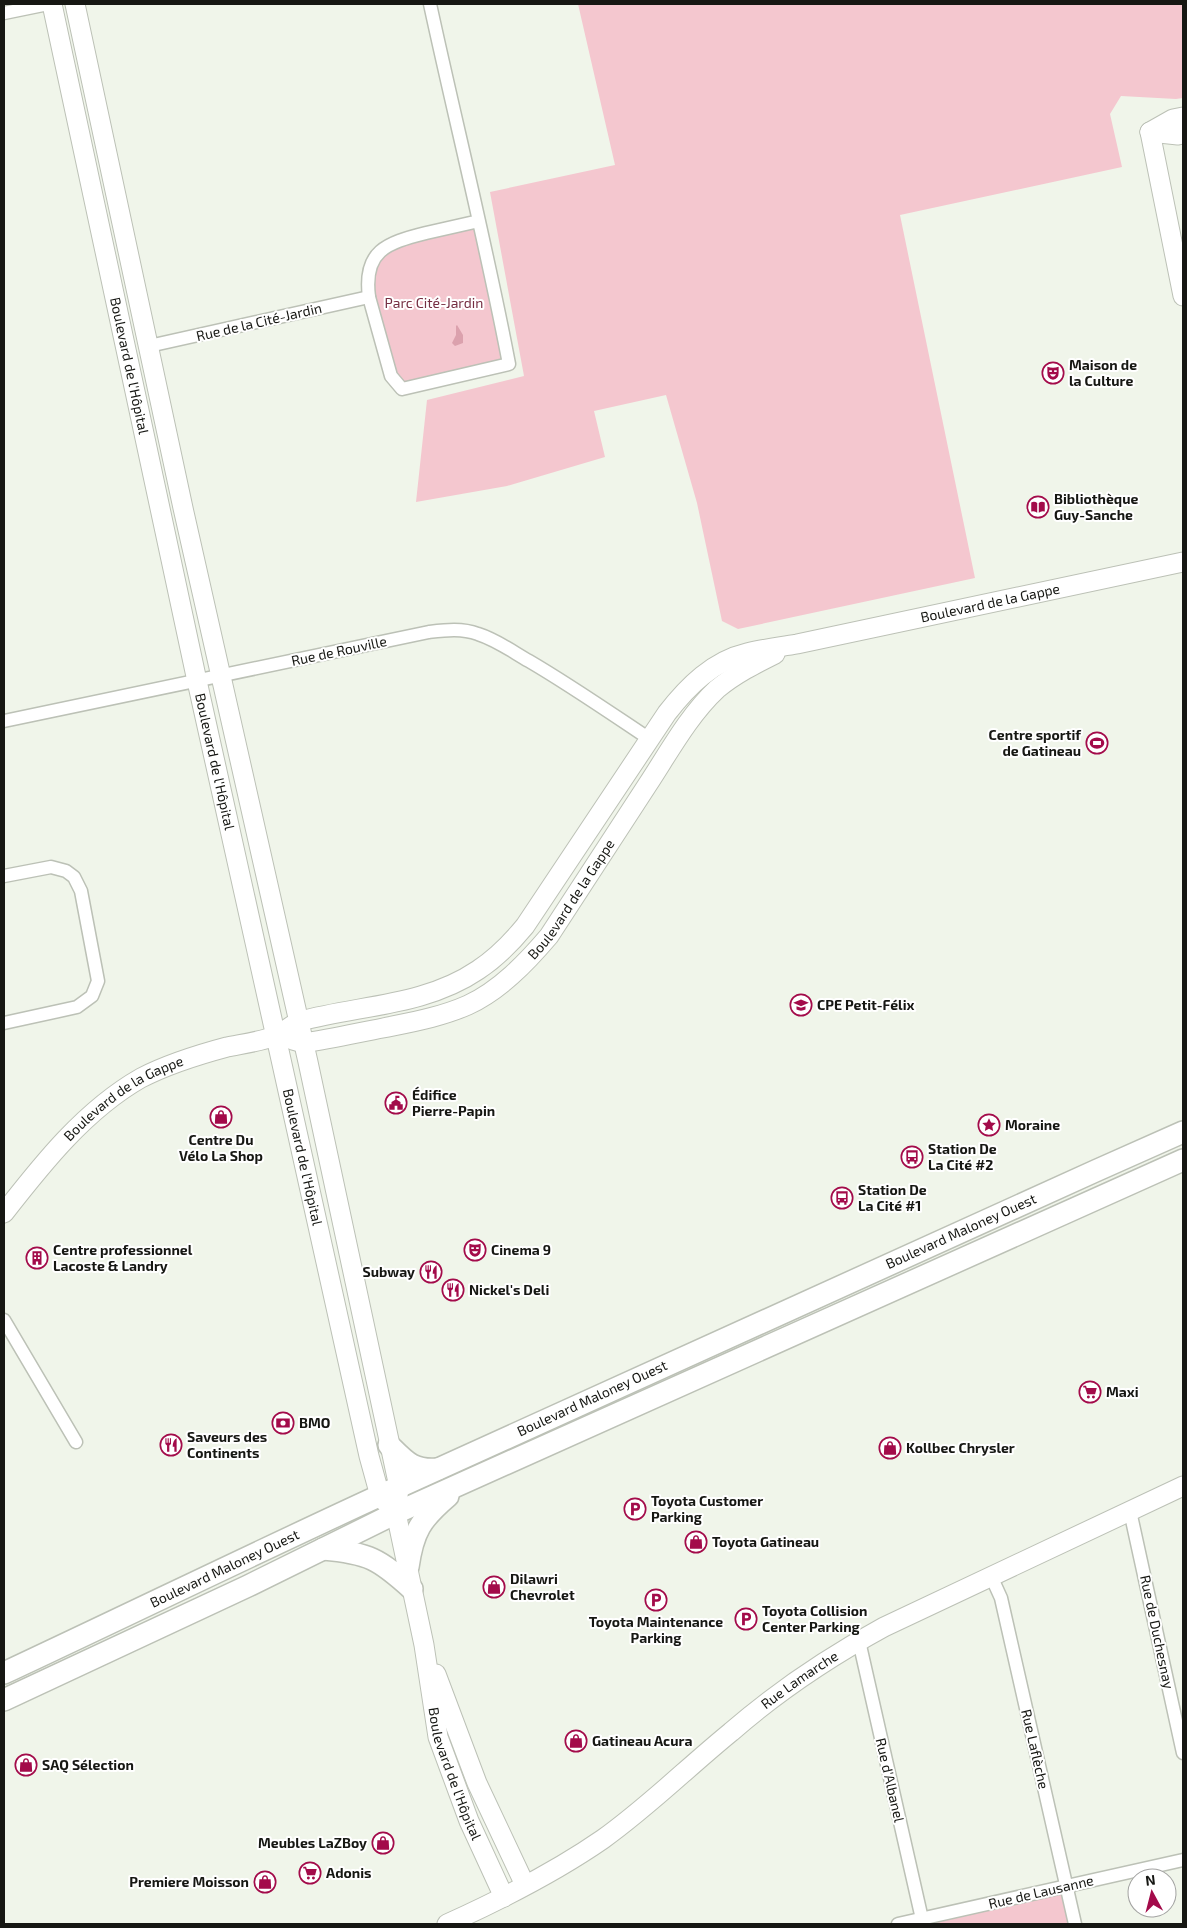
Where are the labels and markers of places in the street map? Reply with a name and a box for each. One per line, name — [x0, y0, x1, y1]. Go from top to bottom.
place label: Maison de la Culture — [1069, 356, 1137, 389]
theatre icon: Maison de la Culture — [1041, 361, 1065, 385]
place label: Bibliothèque Guy-Sanche — [1054, 490, 1138, 523]
library icon: Bibliothèque Guy-Sanche — [1026, 495, 1050, 519]
place label: Centre sportif de Gatineau — [989, 726, 1081, 759]
sports icon: Centre sportif de Gatineau — [1085, 731, 1109, 755]
school or university icon: CPE Petit-Félix — [789, 993, 813, 1017]
place label: CPE Petit-Félix — [817, 996, 915, 1013]
place label: Édifice Pierre-Papin — [412, 1086, 495, 1119]
public building icon: Édifice Pierre-Papin — [384, 1091, 408, 1115]
shop icon: Centre Du Vélo La Shop — [209, 1105, 233, 1129]
place icon: Moraine — [977, 1113, 1001, 1137]
place label: Moraine — [1005, 1116, 1060, 1133]
place label: Centre Du Vélo La Shop — [179, 1131, 263, 1164]
place label: Station De La Cité #2 — [928, 1140, 997, 1173]
bus stop icon: Station De La Cité #2 — [900, 1145, 924, 1169]
place label: Station De La Cité #1 — [858, 1181, 927, 1214]
bus stop icon: Station De La Cité #1 — [830, 1186, 854, 1210]
theatre icon: Cinema 9 — [463, 1238, 487, 1262]
place label: Centre professionnel Lacoste & Landry — [53, 1241, 193, 1274]
place label: Cinema 9 — [491, 1241, 551, 1258]
building icon: Centre professionnel Lacoste & Landry — [25, 1246, 49, 1270]
restaurant icon: Subway — [419, 1260, 443, 1284]
place label: Subway — [363, 1263, 415, 1280]
restaurant icon: Nickel's Deli — [441, 1278, 465, 1302]
place label: Nickel's Deli — [469, 1281, 549, 1298]
supermarket icon: Maxi — [1078, 1380, 1102, 1404]
place label: Maxi — [1106, 1383, 1139, 1400]
bank icon: BMO — [271, 1411, 295, 1435]
place label: BMO — [299, 1414, 330, 1431]
place label: Saveurs des Continents — [187, 1428, 267, 1461]
restaurant icon: Saveurs des Continents — [159, 1433, 183, 1457]
shop icon: Kollbec Chrysler — [878, 1436, 902, 1460]
place label: Kollbec Chrysler — [906, 1439, 1015, 1456]
place label: Toyota Customer Parking — [651, 1492, 763, 1525]
parking icon: Toyota Customer Parking — [623, 1497, 647, 1521]
shop icon: Toyota Gatineau — [684, 1530, 708, 1554]
place label: Toyota Gatineau — [712, 1533, 819, 1550]
place label: Dilawri Chevrolet — [510, 1570, 575, 1603]
shop icon: Dilawri Chevrolet — [482, 1575, 506, 1599]
parking icon: Toyota Maintenance Parking — [644, 1588, 668, 1612]
place label: Toyota Collision Center Parking — [762, 1602, 867, 1635]
parking icon: Toyota Collision Center Parking — [734, 1607, 758, 1631]
place label: Toyota Maintenance Parking — [589, 1613, 723, 1646]
shop icon: Gatineau Acura — [564, 1729, 588, 1753]
place label: Gatineau Acura — [592, 1732, 692, 1749]
shop icon: SAQ Sélection — [14, 1753, 38, 1777]
place label: SAQ Sélection — [42, 1756, 134, 1774]
shop icon: Meubles LaZBoy — [371, 1831, 395, 1855]
place label: Meubles LaZBoy — [258, 1834, 367, 1851]
supermarket icon: Adonis — [298, 1861, 322, 1885]
place label: Adonis — [326, 1864, 371, 1881]
shop icon: Premiere Moisson — [253, 1870, 277, 1894]
place label: Premiere Moisson — [129, 1873, 249, 1890]

